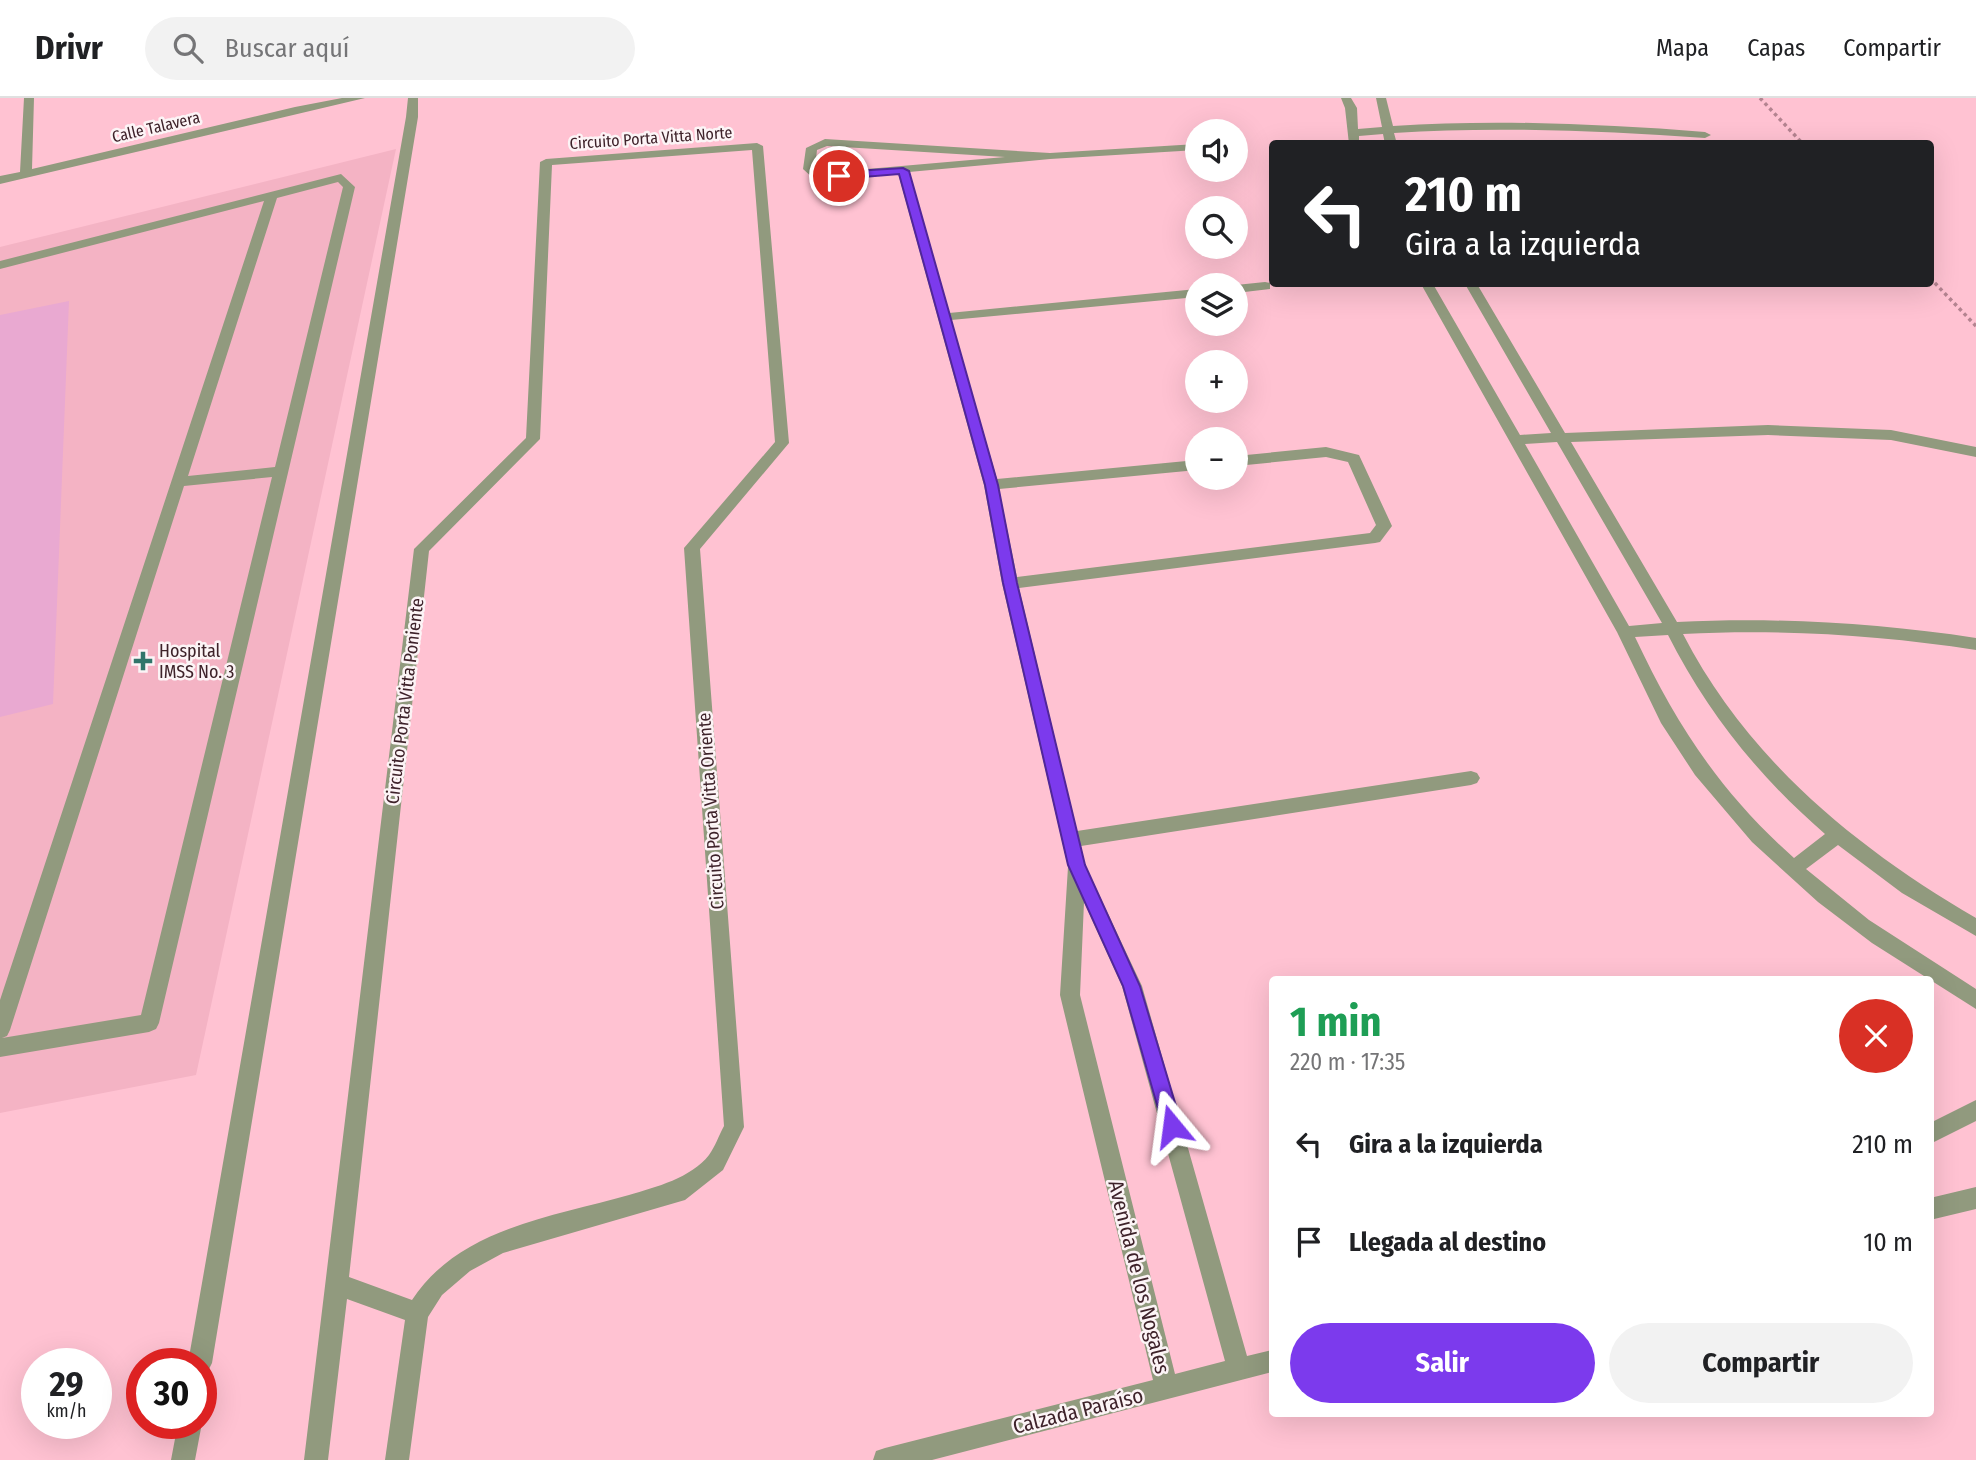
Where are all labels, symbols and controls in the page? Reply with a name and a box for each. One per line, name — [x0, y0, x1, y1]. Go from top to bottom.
search box — [145, 17, 635, 80]
text: Drivr — [35, 28, 103, 68]
icon: search — [169, 29, 207, 67]
text: Buscar aquí — [225, 33, 349, 64]
text: Mapa — [1656, 34, 1709, 62]
text: Capas — [1747, 34, 1805, 62]
text: Compartir — [1843, 34, 1941, 62]
street label: Calle Talavera — [110, 108, 202, 146]
map controls — [1185, 119, 1248, 490]
button: sound — [1185, 119, 1248, 182]
street label: Circuito Porta Vitta Norte — [569, 123, 733, 153]
pin — [809, 146, 869, 206]
icon: arrive — [820, 157, 858, 195]
text: 210 m — [1405, 165, 1522, 224]
icon: left — [1290, 168, 1381, 259]
button: search — [1185, 196, 1248, 259]
text: Gira a la izquierda — [1405, 225, 1641, 263]
button: layers — [1185, 273, 1248, 336]
button: + — [1185, 350, 1248, 413]
button: − — [1185, 427, 1248, 490]
street label: Circuito Porta Vitta Poniente — [381, 597, 429, 805]
place label: Hospital IMSS No. 3 — [159, 640, 235, 683]
marker: Hospital IMSS No. 3 — [133, 651, 153, 671]
street label: Circuito Porta Vitta Oriente — [693, 712, 729, 910]
text: 1 min — [1290, 997, 1381, 1047]
button: close — [1839, 999, 1913, 1073]
text: 220 m · 17:35 — [1290, 1048, 1405, 1076]
position arrow — [1135, 1089, 1209, 1163]
icon: left — [1290, 1125, 1328, 1163]
text: Gira a la izquierda — [1349, 1129, 1543, 1160]
text: 210 m — [1852, 1129, 1913, 1160]
street label: Avenida de los Nogales — [1102, 1178, 1176, 1377]
icon: arrive — [1290, 1223, 1328, 1261]
text: Llegada al destino — [1349, 1227, 1546, 1258]
text: 10 m — [1863, 1227, 1913, 1258]
button: Salir — [1290, 1323, 1595, 1403]
button: Compartir — [1609, 1323, 1913, 1403]
speed limit sign: 30 — [126, 1348, 217, 1439]
text: 29 — [49, 1363, 84, 1405]
street label: Calzada Paraíso — [1010, 1382, 1146, 1440]
text: km/h — [46, 1400, 87, 1422]

